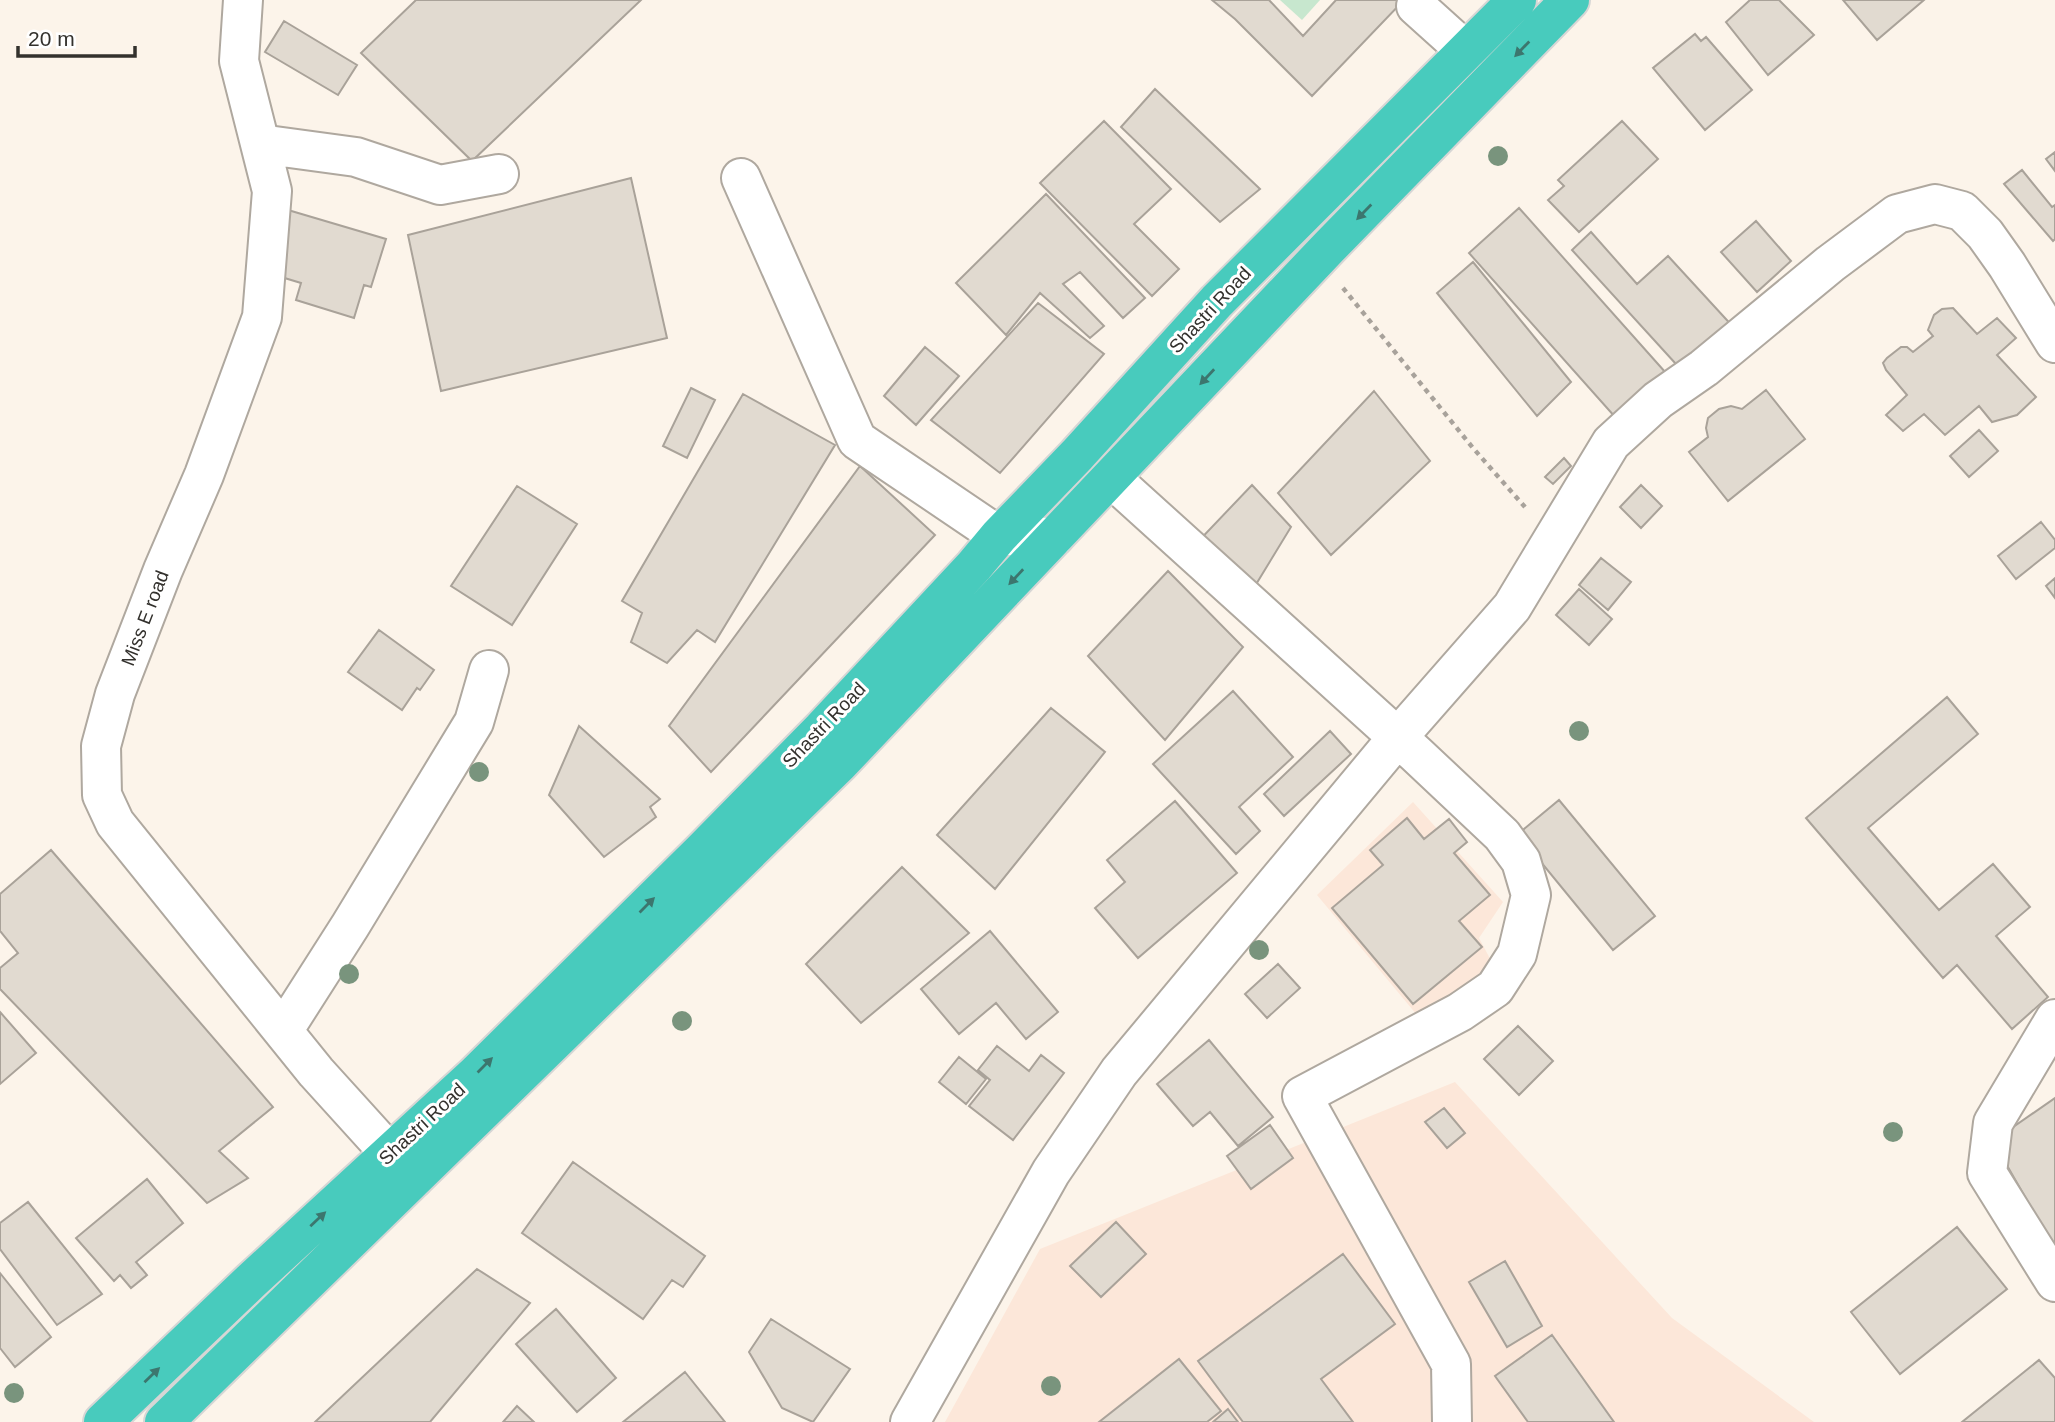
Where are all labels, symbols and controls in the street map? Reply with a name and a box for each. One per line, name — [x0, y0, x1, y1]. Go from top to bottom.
scale bar — [18, 14, 135, 58]
text: 20 m — [28, 27, 75, 50]
one-way arrow — [1514, 40, 1531, 57]
one-way arrow — [1355, 203, 1372, 220]
street label: Shastri Road — [1165, 263, 1255, 357]
one-way arrow — [1199, 368, 1215, 386]
street label: Miss E road — [117, 567, 173, 669]
one-way arrow — [1008, 568, 1024, 586]
street label: Shastri Road — [778, 678, 870, 772]
one-way arrow — [638, 898, 655, 914]
one-way arrow — [477, 1057, 493, 1074]
street label: Shastri Road — [375, 1079, 469, 1169]
one-way arrow — [309, 1212, 326, 1228]
one-way arrow — [143, 1367, 161, 1383]

